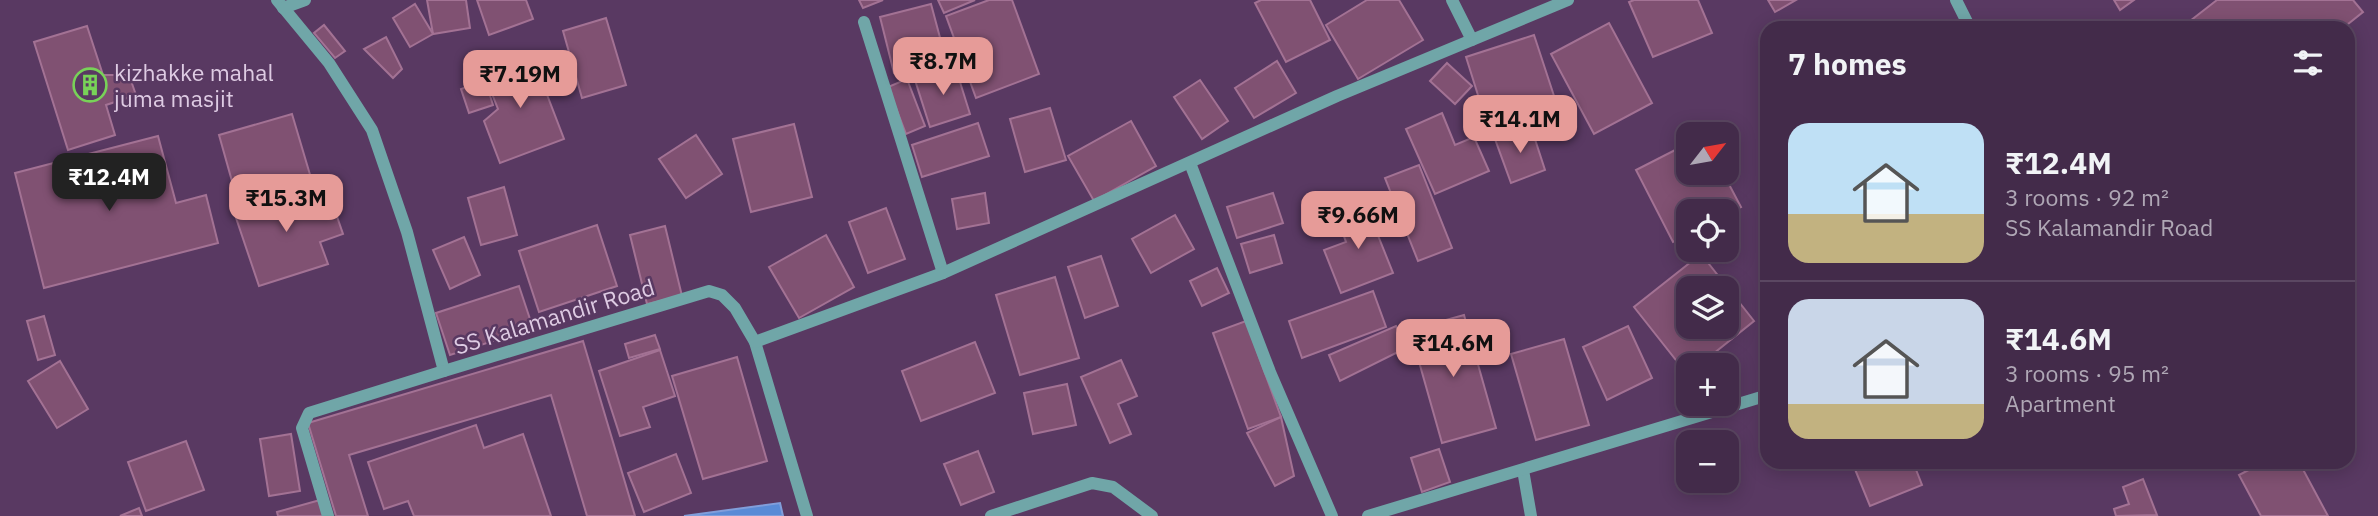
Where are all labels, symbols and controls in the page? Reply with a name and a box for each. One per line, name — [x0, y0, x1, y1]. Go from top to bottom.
pin: ₹8.7M — [894, 38, 992, 97]
text: 7 homes — [1788, 44, 1907, 83]
icon: filters — [2289, 44, 2327, 82]
text: ₹8.7M — [909, 45, 977, 75]
pin: ₹7.19M — [463, 50, 577, 110]
place label: kizhakke mahal juma masjit — [114, 57, 274, 113]
text: ₹7.19M — [479, 58, 561, 88]
building icon: kizhakke mahal juma masjit — [71, 66, 109, 104]
pin: ₹14.1M — [1463, 96, 1577, 155]
text: ₹14.1M — [1479, 103, 1561, 133]
north arrow — [1676, 122, 1740, 186]
map controls — [1676, 122, 1739, 493]
text: ₹12.4M — [2005, 143, 2112, 182]
icon: home — [1844, 151, 1928, 235]
pin: ₹12.4M — [52, 154, 166, 213]
text: ₹12.4M — [68, 161, 150, 191]
pin: ₹15.3M — [229, 174, 343, 234]
text: ₹15.3M — [245, 182, 327, 212]
text: 3 rooms · 92 m² — [2005, 182, 2169, 212]
pin: ₹9.66M — [1301, 191, 1415, 251]
text: ₹9.66M — [1317, 199, 1399, 229]
button: locate — [1676, 199, 1739, 262]
text: SS Kalamandir Road — [2005, 212, 2213, 242]
street label: SS Kalamandir Road — [450, 271, 658, 361]
button: layers — [1676, 276, 1739, 339]
text: ₹14.6M — [2005, 319, 2112, 358]
pin: ₹14.6M — [1396, 320, 1510, 379]
text: ₹14.6M — [1412, 327, 1494, 357]
icon: home — [1844, 327, 1928, 411]
button: + — [1676, 353, 1739, 416]
text: 3 rooms · 95 m² — [2005, 358, 2169, 388]
text: Apartment — [2005, 388, 2116, 418]
button: − — [1676, 430, 1739, 493]

